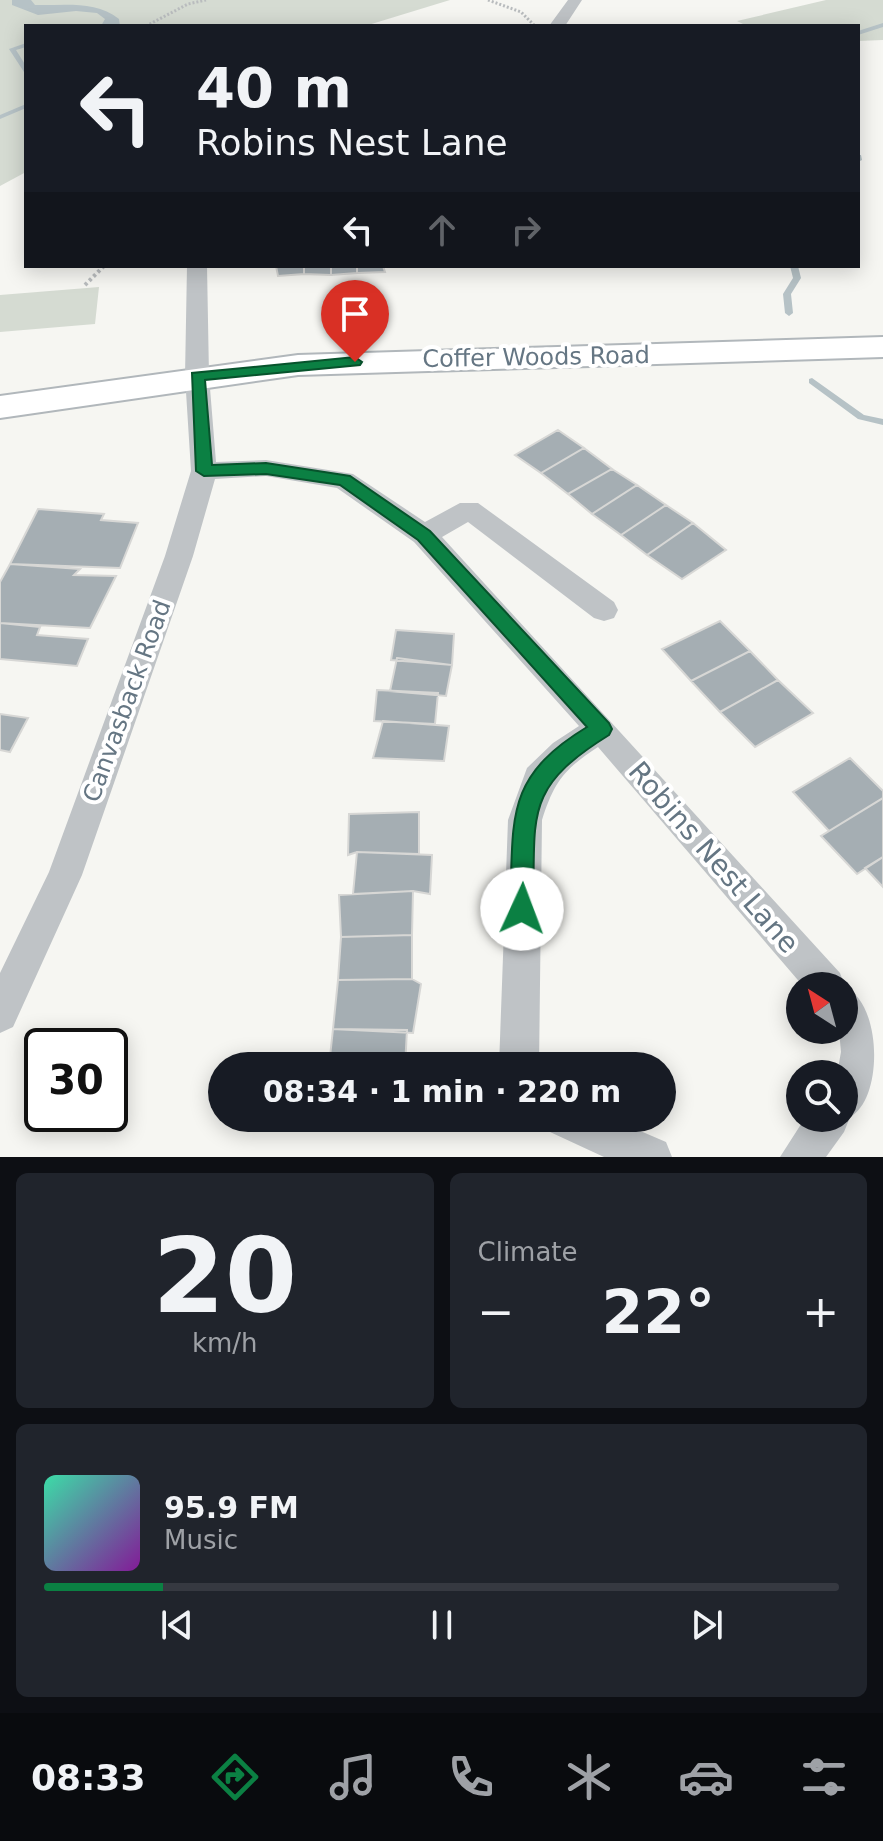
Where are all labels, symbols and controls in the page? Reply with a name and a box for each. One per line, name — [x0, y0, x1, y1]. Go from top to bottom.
text: 40 m — [196, 55, 352, 120]
icon: left — [64, 56, 168, 160]
text: Robins Nest Lane — [196, 122, 508, 163]
icon: left — [336, 208, 380, 252]
icon: ahead — [420, 208, 464, 252]
icon: right — [504, 208, 548, 252]
pin — [321, 280, 389, 362]
icon: arrive — [333, 292, 377, 336]
street label: Coffer Woods Road — [422, 341, 650, 373]
street label: Canvasback Road — [77, 596, 177, 806]
street label: Robins Nest Lane — [622, 755, 806, 960]
position arrow — [480, 867, 564, 951]
north arrow — [786, 972, 858, 1044]
map controls — [786, 972, 858, 1132]
speed limit sign: 30 — [24, 1028, 128, 1132]
button: search — [786, 1060, 858, 1132]
text: 08:34 · 1 min · 220 m — [263, 1074, 621, 1109]
text: 20 — [152, 1215, 297, 1337]
text: Climate — [478, 1237, 578, 1267]
text: 22° — [602, 1277, 715, 1347]
text: − — [478, 1286, 514, 1337]
text: + — [802, 1286, 839, 1337]
text: km/h — [192, 1328, 258, 1358]
text: 95.9 FM — [164, 1490, 299, 1525]
text: Music — [164, 1525, 238, 1555]
icon: previous — [155, 1603, 199, 1647]
icon: pause — [420, 1603, 464, 1647]
icon: next — [685, 1603, 729, 1647]
icon: directions — [207, 1749, 263, 1805]
icon: music — [325, 1749, 381, 1805]
icon: phone — [443, 1749, 499, 1805]
icon: climate — [561, 1749, 617, 1805]
icon: car — [678, 1749, 734, 1805]
icon: filters — [796, 1749, 852, 1805]
text: 08:33 — [31, 1757, 145, 1798]

